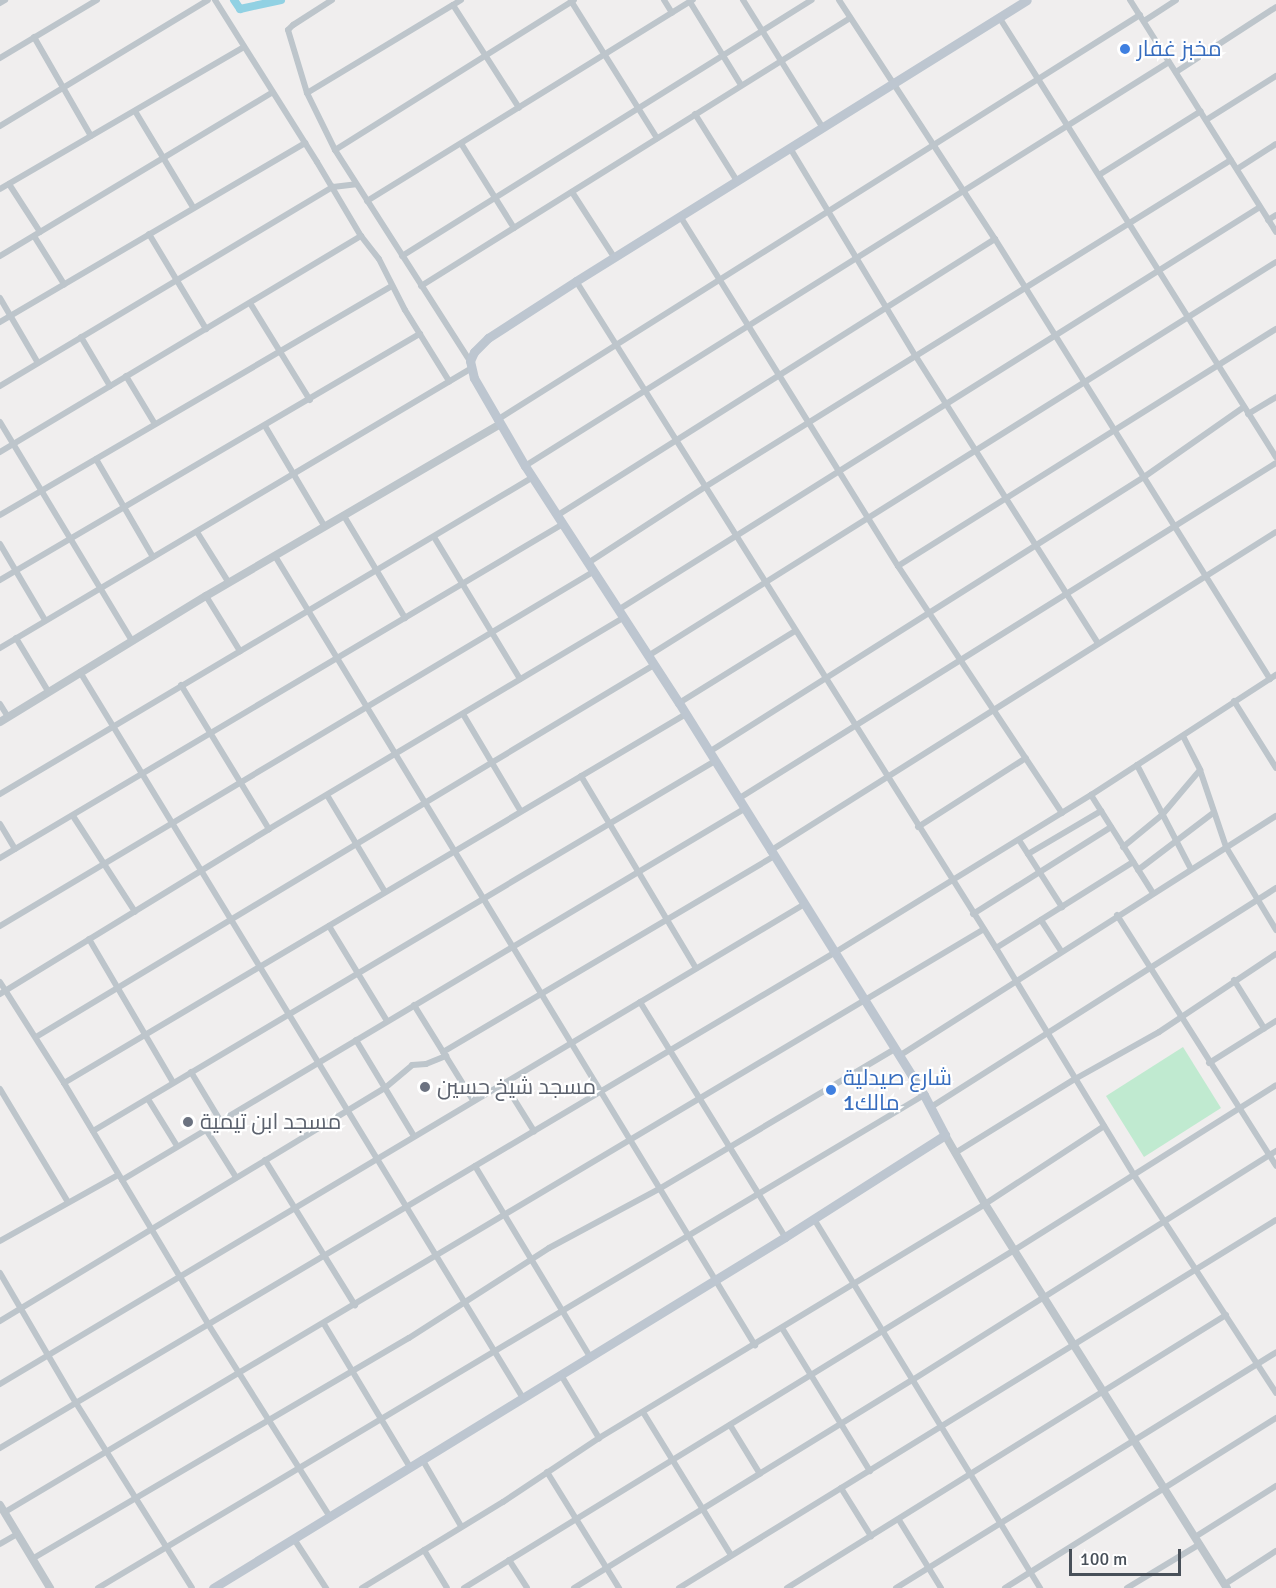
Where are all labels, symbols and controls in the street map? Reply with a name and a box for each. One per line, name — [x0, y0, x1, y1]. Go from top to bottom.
place label: مخبز غفار — [1137, 36, 1222, 62]
marker: مخبز غفار — [1118, 42, 1132, 56]
place label: شارع صيدلية مالك1 — [843, 1064, 952, 1116]
place label: مسجد شيخ حسين — [437, 1074, 596, 1100]
marker: مسجد شيخ حسين — [418, 1080, 432, 1094]
marker: شارع صيدلية مالك1 — [824, 1083, 838, 1097]
place label: مسجد ابن تيمية — [200, 1109, 341, 1135]
marker: مسجد ابن تيمية — [181, 1115, 195, 1129]
scale bar — [1072, 1537, 1184, 1575]
text: 100 m — [1080, 1548, 1127, 1570]

